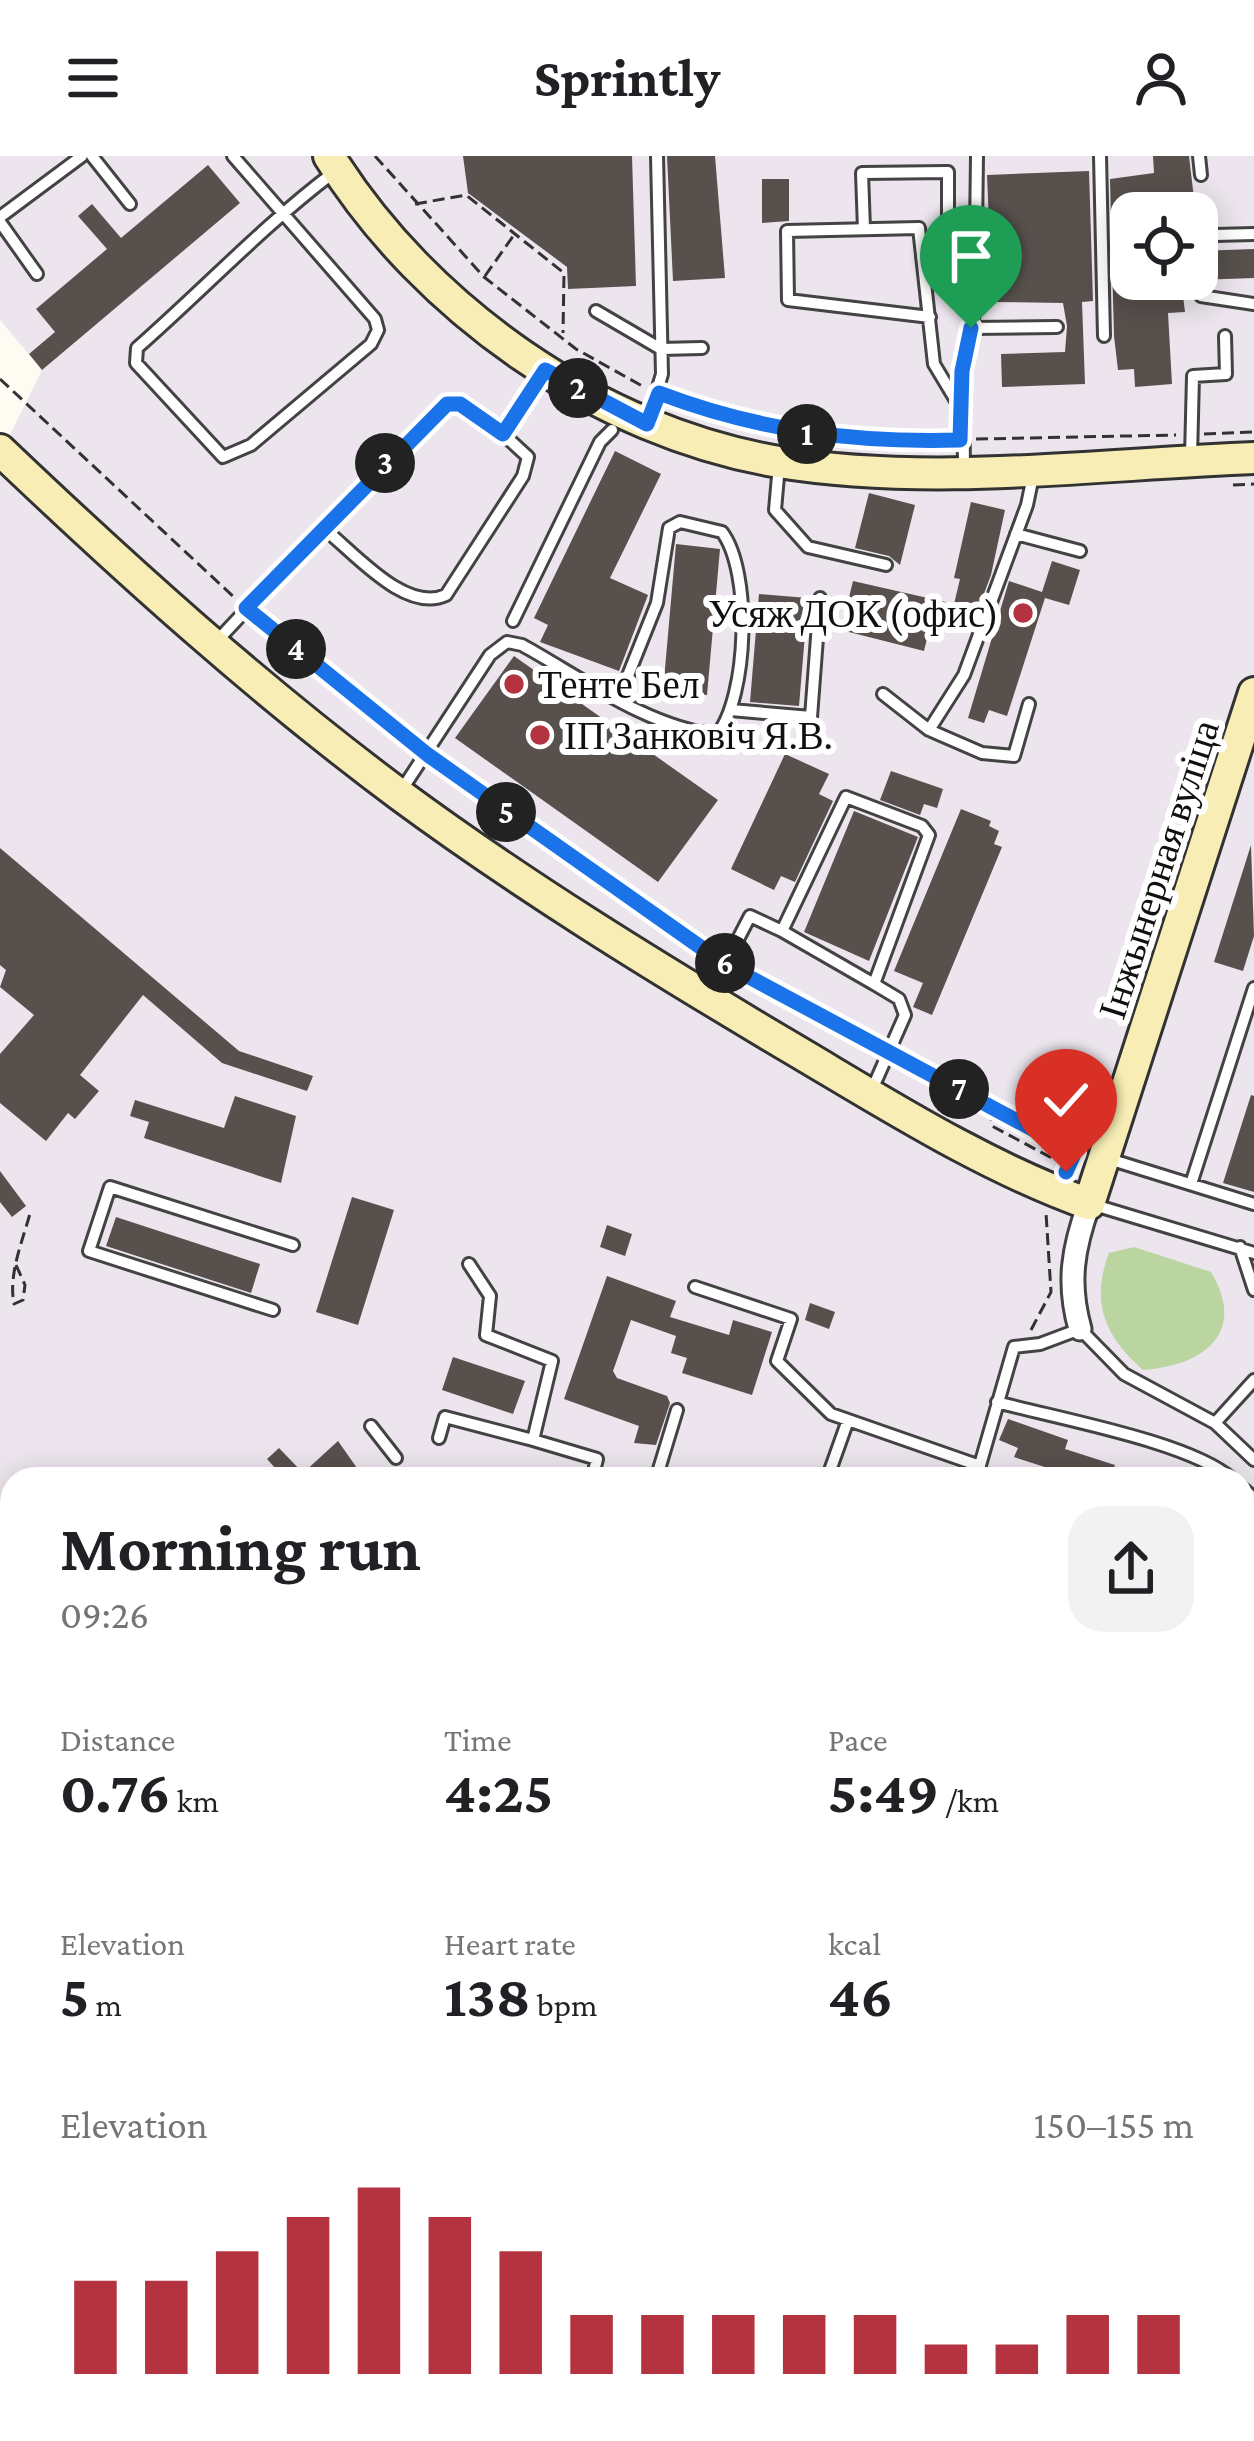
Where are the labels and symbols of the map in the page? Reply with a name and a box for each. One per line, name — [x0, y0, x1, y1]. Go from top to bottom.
pin — [920, 205, 1022, 328]
pin: 2 — [548, 358, 608, 418]
pin: 1 — [777, 404, 837, 464]
pin: 3 — [355, 433, 415, 493]
place label: Усяж ДОК (офис) — [708, 592, 999, 636]
marker: Усяж ДОК (офис) — [1010, 600, 1036, 626]
pin: 4 — [266, 619, 326, 679]
place label: Тенте Бел — [538, 663, 699, 706]
marker: Тенте Бел — [501, 671, 527, 697]
place label: ІП Занковіч Я.В. — [564, 714, 833, 757]
street label: Інжынерная вуліца — [1090, 714, 1228, 1024]
marker: ІП Занковіч Я.В. — [527, 722, 553, 748]
pin: 5 — [476, 782, 536, 842]
pin: 6 — [695, 933, 755, 993]
pin — [1015, 1049, 1117, 1172]
pin: 7 — [929, 1059, 989, 1119]

